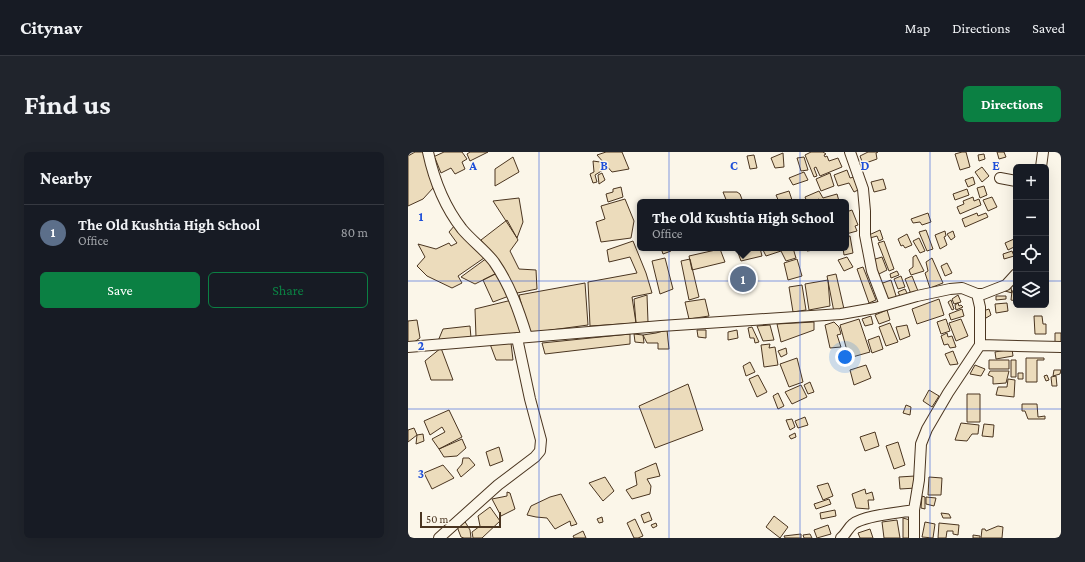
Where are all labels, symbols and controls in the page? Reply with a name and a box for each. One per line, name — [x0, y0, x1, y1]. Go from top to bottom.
text: Citynav — [20, 17, 82, 38]
text: Map — [905, 20, 930, 36]
text: Directions — [952, 20, 1010, 36]
text: Saved — [1032, 20, 1065, 36]
button: Directions — [963, 86, 1061, 122]
text: Find us — [24, 89, 111, 120]
text: A — [468, 158, 477, 173]
text: B — [600, 158, 608, 173]
text: C — [730, 158, 738, 173]
text: D — [861, 158, 870, 173]
text: E — [992, 158, 1000, 173]
map controls — [1013, 164, 1049, 308]
button: + — [1013, 164, 1049, 200]
text: Nearby — [40, 169, 92, 188]
popup — [637, 199, 849, 251]
button: − — [1013, 200, 1049, 236]
text: 1 — [419, 209, 424, 224]
text: The Old Kushtia High School — [652, 210, 834, 226]
text: The Old Kushtia High School — [78, 217, 260, 233]
text: 1 — [51, 225, 55, 240]
text: 80 m — [341, 225, 368, 240]
text: Office — [652, 226, 682, 241]
text: Office — [78, 233, 109, 248]
button: locate — [1013, 236, 1049, 272]
pin: 1 — [730, 264, 756, 294]
button: Save — [40, 272, 200, 308]
button: Share — [208, 272, 368, 308]
button: layers — [1013, 272, 1049, 308]
text: 2 — [418, 338, 425, 353]
your location — [835, 347, 855, 367]
text: 3 — [418, 466, 424, 481]
scale bar — [420, 510, 501, 529]
text: 50 m — [426, 513, 448, 525]

